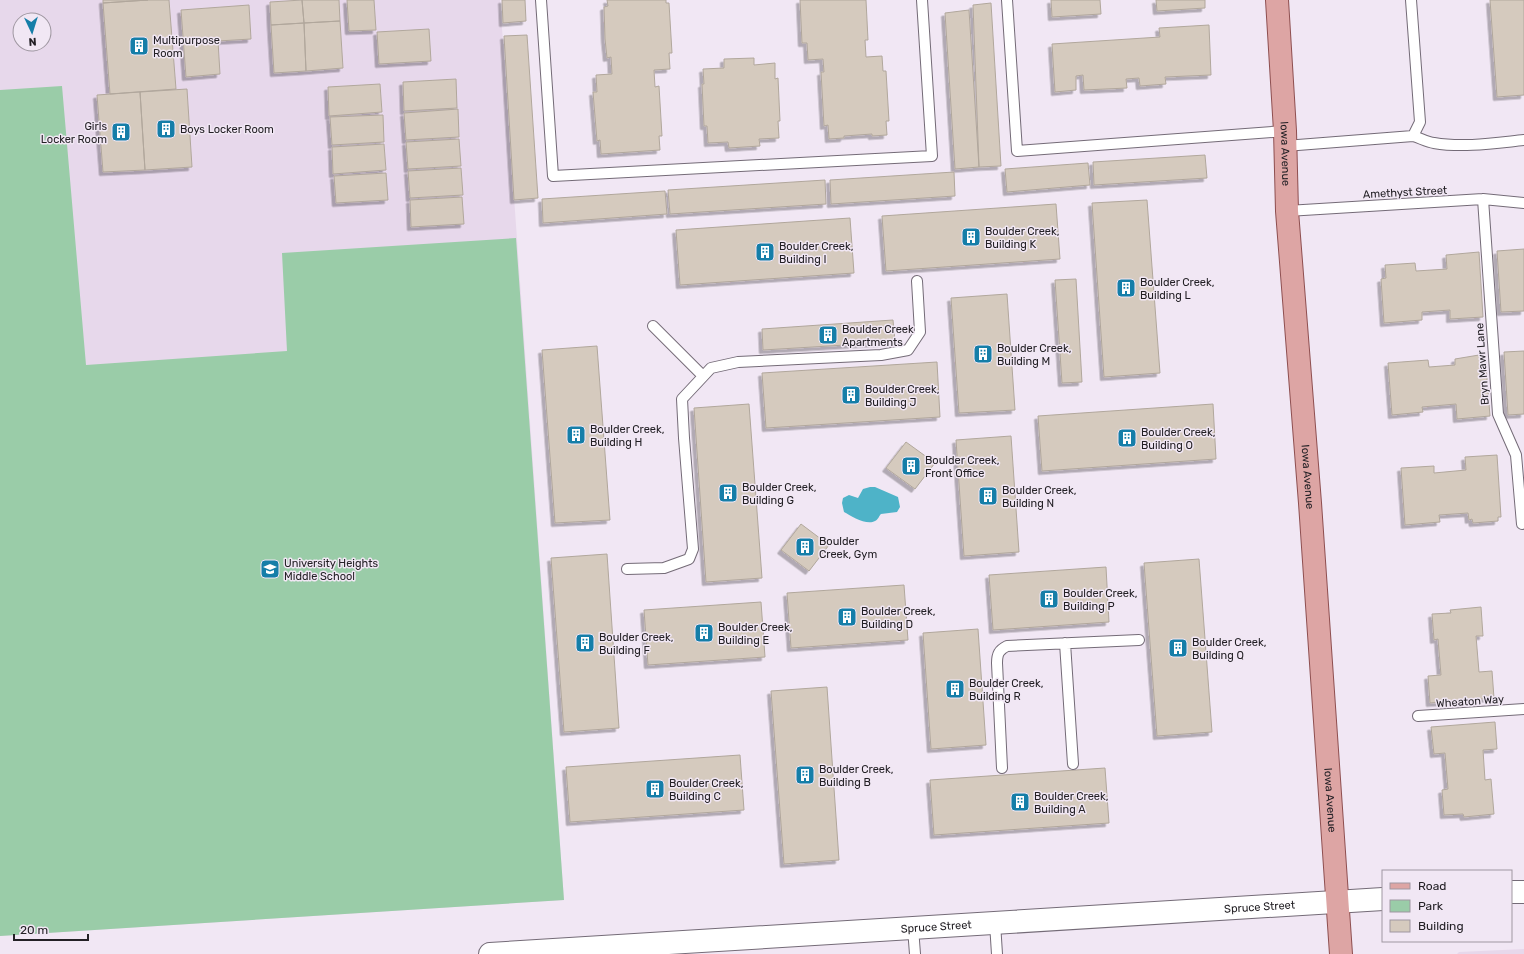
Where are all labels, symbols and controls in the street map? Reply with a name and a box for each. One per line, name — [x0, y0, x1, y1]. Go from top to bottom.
north arrow — [12, 12, 52, 52]
place label: Multipurpose Room — [153, 34, 220, 60]
text: N — [28, 35, 37, 48]
building icon: Multipurpose Room — [128, 35, 150, 57]
building icon: Boys Locker Room — [155, 118, 177, 140]
place label: Girls Locker Room — [41, 120, 107, 146]
building icon: Girls Locker Room — [110, 121, 132, 143]
street label: Iowa Avenue — [1277, 121, 1292, 186]
place label: Boys Locker Room — [180, 123, 274, 136]
street label: Amethyst Street — [1363, 184, 1448, 201]
place label: Boulder Creek, Building K — [985, 225, 1060, 251]
building icon: Boulder Creek, Building K — [960, 226, 982, 248]
place label: Boulder Creek, Building I — [779, 240, 854, 266]
building icon: Boulder Creek, Building I — [754, 241, 776, 263]
place label: Boulder Creek, Building L — [1140, 276, 1215, 302]
building icon: Boulder Creek, Building L — [1115, 277, 1137, 299]
street label: Bryn Mawr Lane — [1473, 322, 1492, 405]
place label: Boulder Creek Apartments — [842, 323, 914, 349]
building icon: Boulder Creek Apartments — [817, 324, 839, 346]
place label: Boulder Creek, Building M — [997, 342, 1072, 368]
building icon: Boulder Creek, Building M — [972, 343, 994, 365]
place label: Boulder Creek, Building J — [865, 383, 940, 409]
building icon: Boulder Creek, Building J — [840, 384, 862, 406]
place label: Boulder Creek, Building H — [590, 423, 665, 449]
building icon: Boulder Creek, Building H — [565, 424, 587, 446]
place label: Boulder Creek, Building O — [1141, 426, 1216, 452]
building icon: Boulder Creek, Building O — [1116, 427, 1138, 449]
street label: Iowa Avenue — [1298, 444, 1316, 510]
place label: Boulder Creek, Front Office — [925, 454, 1000, 480]
building icon: Boulder Creek, Front Office — [900, 455, 922, 477]
place label: Boulder Creek, Building G — [742, 481, 817, 507]
building icon: Boulder Creek, Building G — [717, 482, 739, 504]
place label: Boulder Creek, Building N — [1002, 484, 1077, 510]
building icon: Boulder Creek, Building N — [977, 485, 999, 507]
place label: Boulder Creek, Gym — [819, 535, 877, 561]
building icon: Boulder Creek, Gym — [794, 536, 816, 558]
place label: University Heights Middle School — [284, 557, 378, 583]
school or university icon: University Heights Middle School — [259, 558, 281, 580]
place label: Boulder Creek, Building P — [1063, 587, 1138, 613]
building icon: Boulder Creek, Building P — [1038, 588, 1060, 610]
place label: Boulder Creek, Building D — [861, 605, 936, 631]
building icon: Boulder Creek, Building D — [836, 606, 858, 628]
place label: Boulder Creek, Building E — [718, 621, 793, 647]
building icon: Boulder Creek, Building E — [693, 622, 715, 644]
place label: Boulder Creek, Building F — [599, 631, 674, 657]
building icon: Boulder Creek, Building F — [574, 632, 596, 654]
place label: Boulder Creek, Building Q — [1192, 636, 1267, 662]
building icon: Boulder Creek, Building Q — [1167, 637, 1189, 659]
place label: Boulder Creek, Building R — [969, 677, 1044, 703]
building icon: Boulder Creek, Building R — [944, 678, 966, 700]
street label: Wheaton Way — [1436, 693, 1504, 710]
place label: Boulder Creek, Building B — [819, 763, 894, 789]
building icon: Boulder Creek, Building B — [794, 764, 816, 786]
street label: Iowa Avenue — [1321, 767, 1339, 833]
place label: Boulder Creek, Building C — [669, 777, 744, 803]
building icon: Boulder Creek, Building C — [644, 778, 666, 800]
place label: Boulder Creek, Building A — [1034, 790, 1109, 816]
building icon: Boulder Creek, Building A — [1009, 791, 1031, 813]
legend — [1382, 870, 1512, 942]
text: Road — [1418, 879, 1446, 893]
street label: Spruce Street — [1224, 898, 1296, 916]
text: Park — [1418, 899, 1444, 913]
scale bar — [14, 916, 88, 942]
street label: Spruce Street — [900, 918, 973, 936]
text: Building — [1418, 919, 1464, 933]
text: 20 m — [20, 923, 48, 937]

